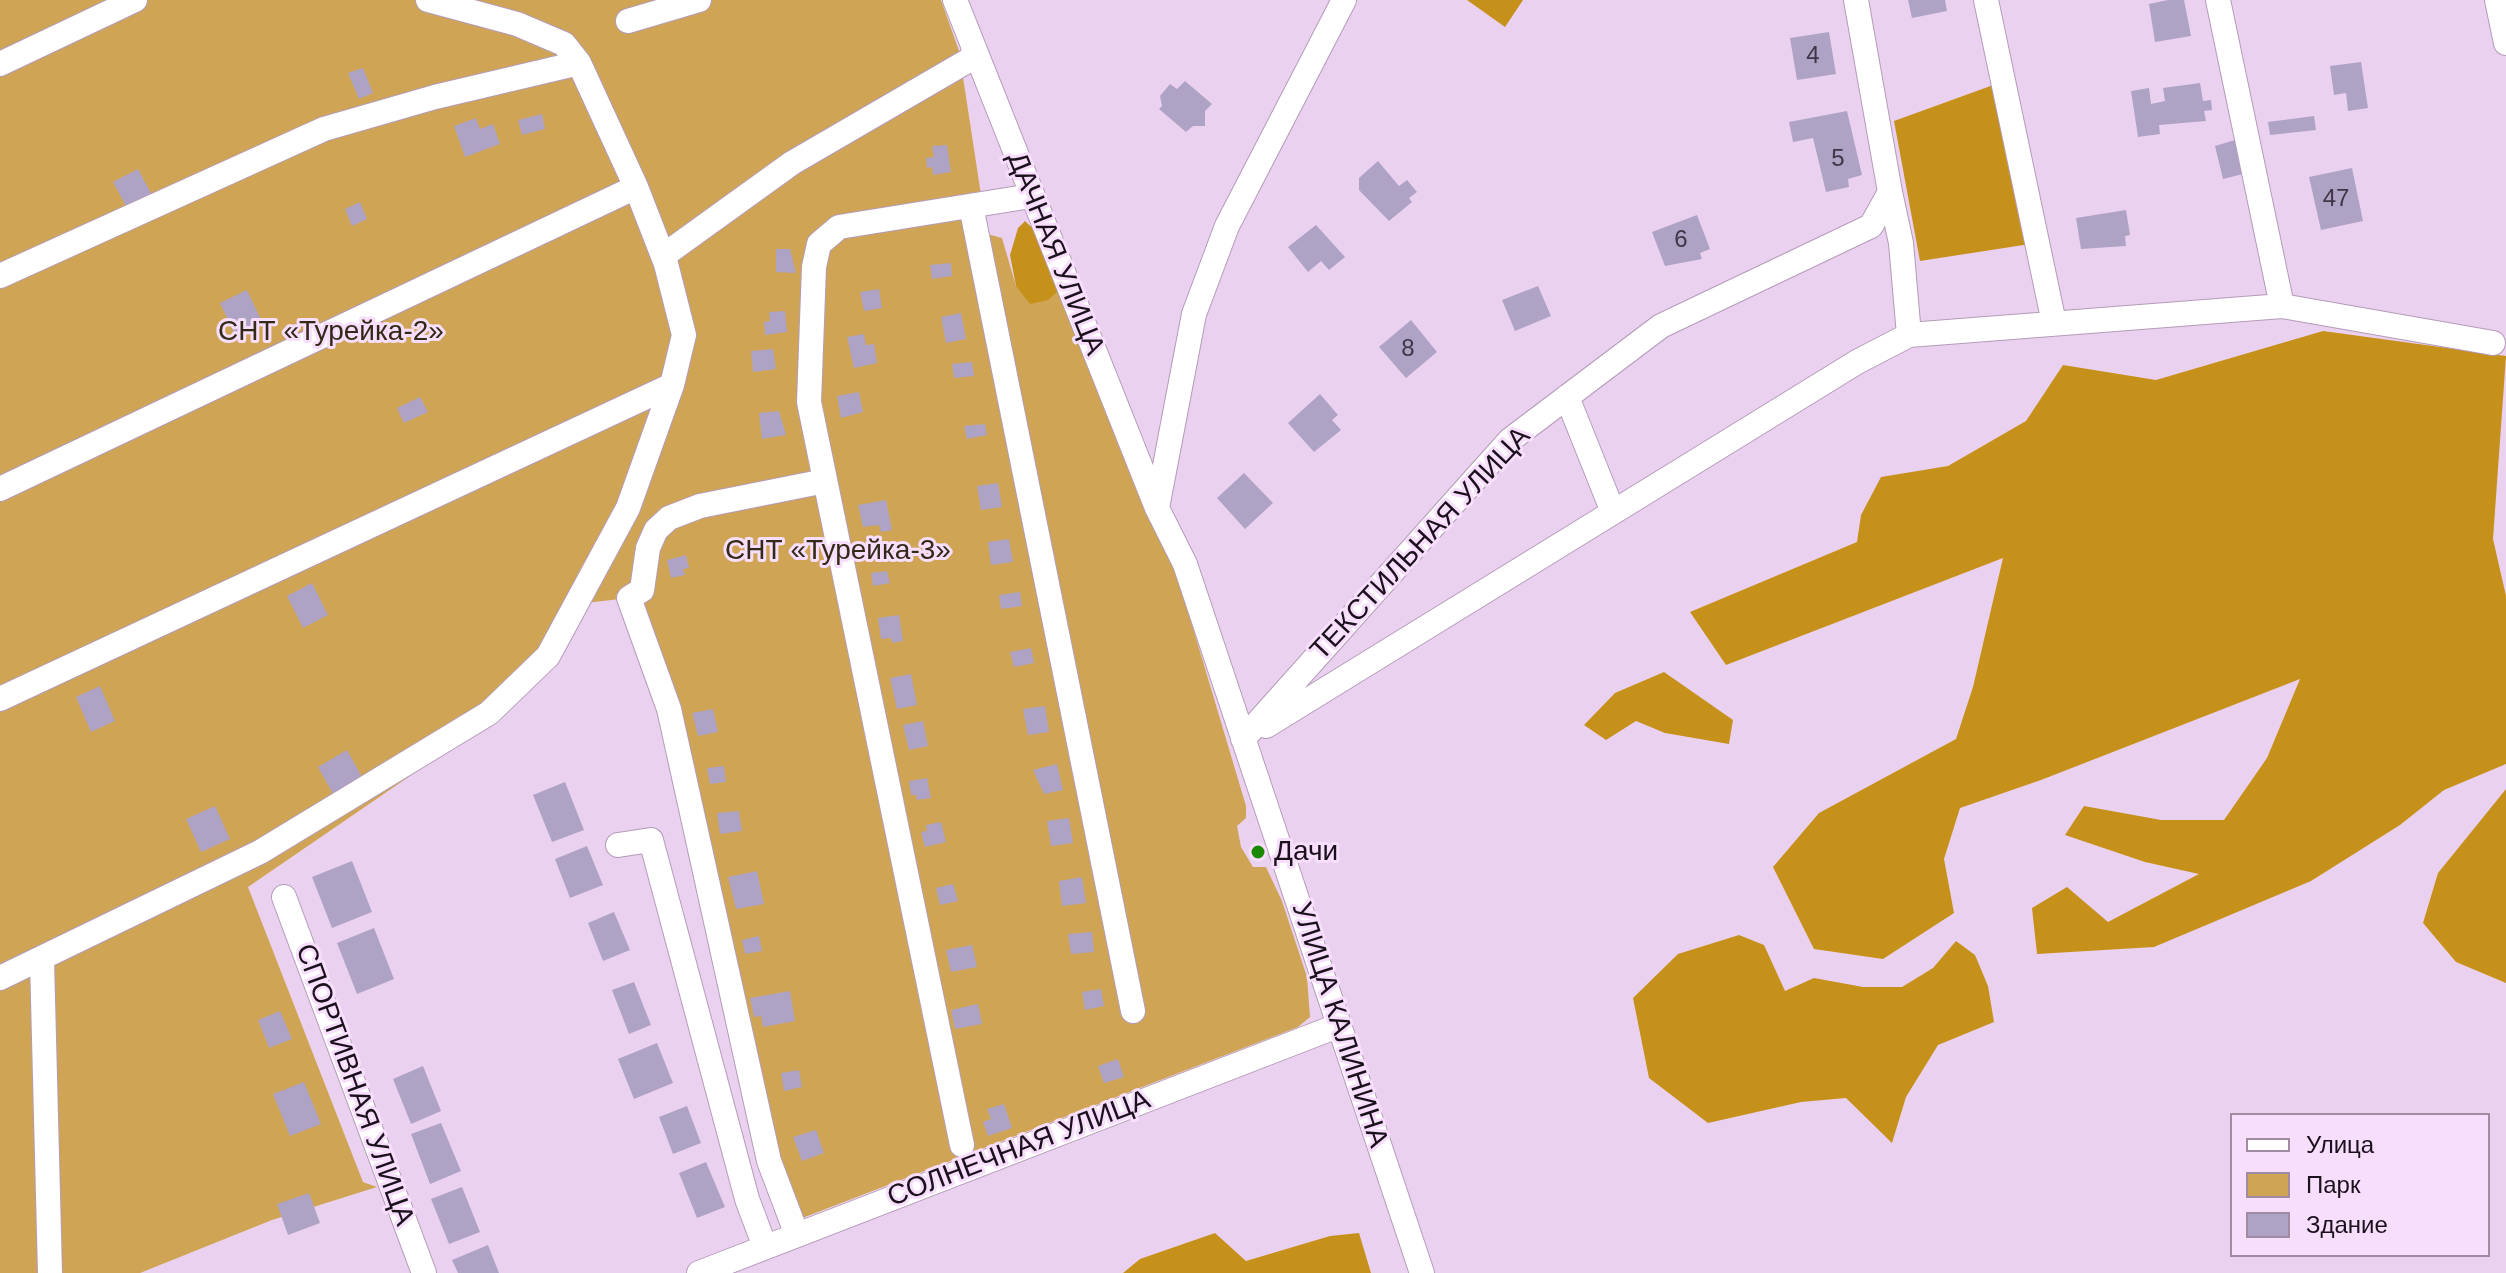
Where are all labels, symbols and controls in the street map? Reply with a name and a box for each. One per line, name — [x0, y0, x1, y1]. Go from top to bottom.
house number: 4 — [1806, 42, 1820, 70]
house number: 5 — [1831, 145, 1845, 173]
street label: ДАЧНАЯ УЛИЦА — [999, 148, 1111, 360]
house number: 47 — [2323, 185, 2349, 213]
house number: 6 — [1674, 226, 1688, 254]
park label: СНТ «Турейка-2» — [218, 315, 444, 349]
house number: 8 — [1401, 335, 1415, 363]
street label: ТЕКСТИЛЬНАЯ УЛИЦА — [1304, 420, 1538, 668]
park label: СНТ «Турейка-3» — [725, 534, 951, 568]
place label: Дачи — [1274, 835, 1338, 869]
marker: Дачи — [1249, 843, 1267, 861]
street label: УЛИЦА КАЛИНИНА — [1283, 898, 1395, 1152]
street label: СПОРТИВНАЯ УЛИЦА — [287, 940, 421, 1230]
street label: СОЛНЕЧНАЯ УЛИЦА — [883, 1083, 1155, 1215]
legend — [2230, 1113, 2490, 1257]
text: Улица — [2306, 1131, 2374, 1158]
text: Парк — [2306, 1171, 2360, 1198]
text: Здание — [2306, 1211, 2388, 1238]

